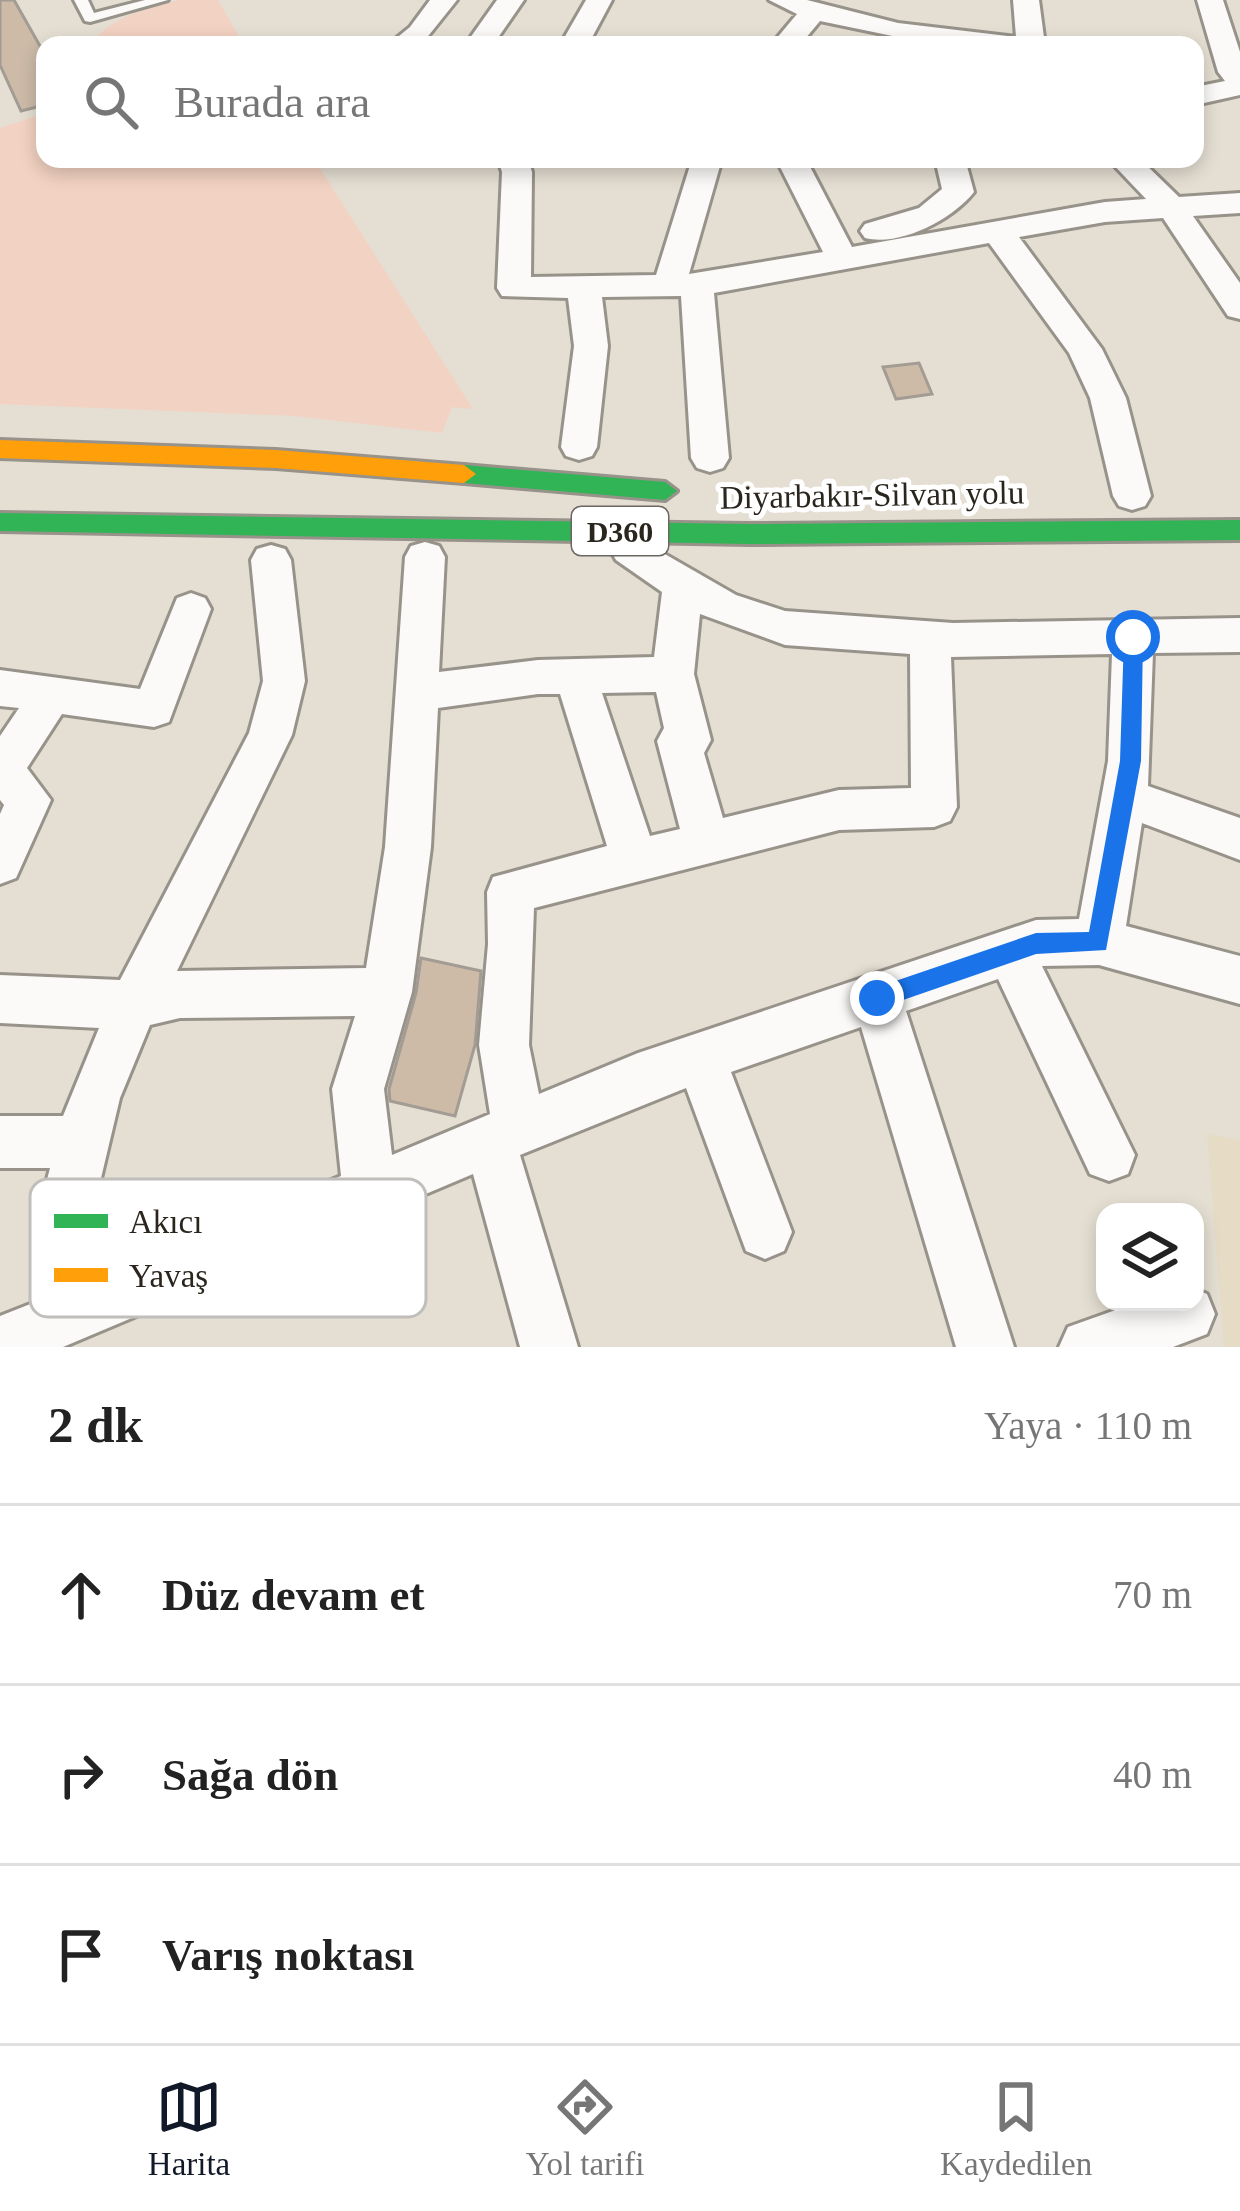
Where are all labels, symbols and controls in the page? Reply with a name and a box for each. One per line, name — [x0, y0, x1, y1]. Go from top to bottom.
search box — [36, 36, 1204, 168]
icon: search — [78, 69, 144, 135]
text: Burada ara — [174, 77, 370, 127]
street label: Diyarbakır-Silvan yolu — [719, 474, 1025, 516]
road number: D360 — [572, 507, 668, 555]
route start — [1106, 610, 1160, 664]
route end — [850, 971, 904, 1025]
legend — [30, 1179, 426, 1317]
map controls — [1096, 1203, 1204, 1311]
button: layers — [1096, 1203, 1204, 1311]
text: Akıcı — [129, 1204, 202, 1240]
text: Yavaş — [129, 1258, 208, 1294]
text: 2 dk — [48, 1397, 143, 1453]
text: Yaya · 110 m — [984, 1404, 1192, 1447]
icon: ahead — [48, 1562, 114, 1628]
text: Düz devam et — [162, 1570, 424, 1620]
text: 70 m — [1113, 1573, 1192, 1616]
icon: right — [48, 1742, 114, 1808]
text: Sağa dön — [162, 1750, 338, 1800]
text: 40 m — [1113, 1753, 1192, 1796]
icon: arrive — [48, 1922, 114, 1988]
text: Varış noktası — [162, 1930, 414, 1980]
tab: Harita — [148, 2074, 230, 2183]
tab: Yol tarifi — [526, 2074, 644, 2183]
tab: Kaydedilen — [940, 2074, 1092, 2183]

